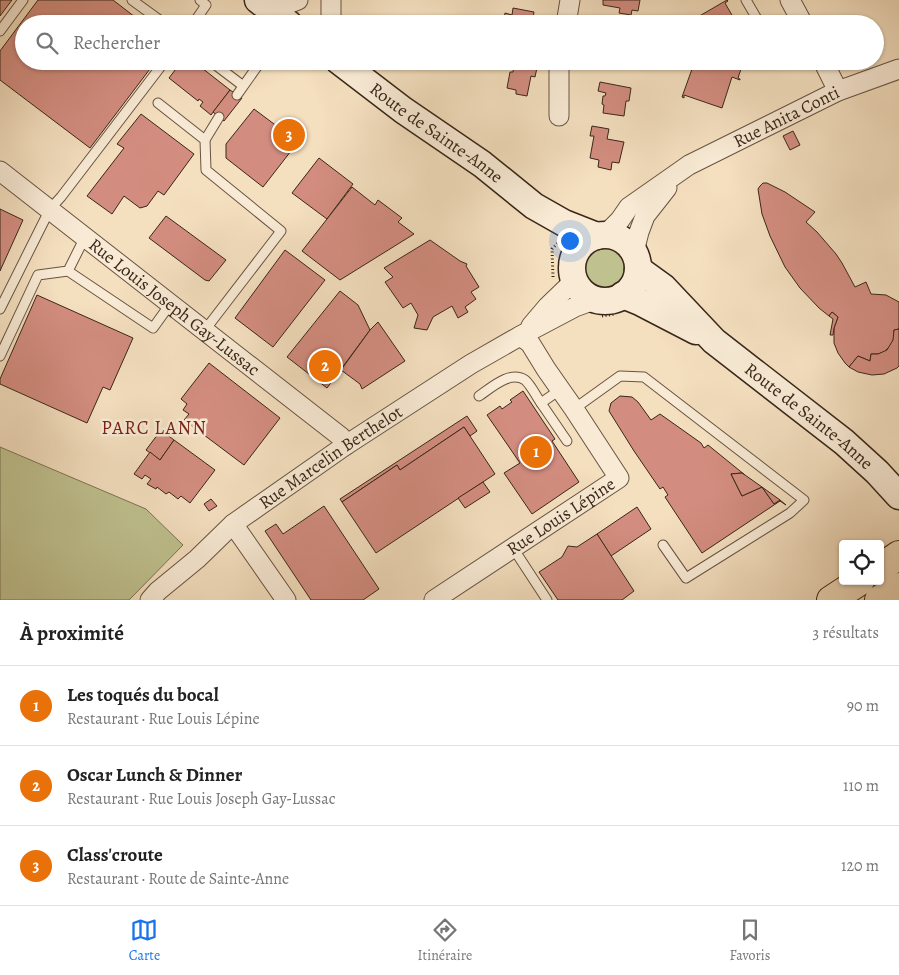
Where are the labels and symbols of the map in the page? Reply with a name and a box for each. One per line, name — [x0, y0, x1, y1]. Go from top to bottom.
street label: Route de Sainte-Anne — [365, 77, 508, 188]
street label: Rue Anita Conti — [729, 80, 844, 153]
pin: 3 — [273, 116, 305, 154]
your location — [557, 228, 583, 254]
street label: Rue Louis Joseph Gay-Lussac — [84, 233, 265, 381]
pin: 2 — [309, 347, 341, 385]
street label: Route de Sainte-Anne — [739, 357, 878, 475]
street label: Rue Marcelin Berthelot — [254, 400, 407, 514]
district label: PARC LANN — [101, 415, 207, 441]
pin: 1 — [520, 433, 552, 471]
street label: Rue Louis Lépine — [502, 472, 620, 561]

